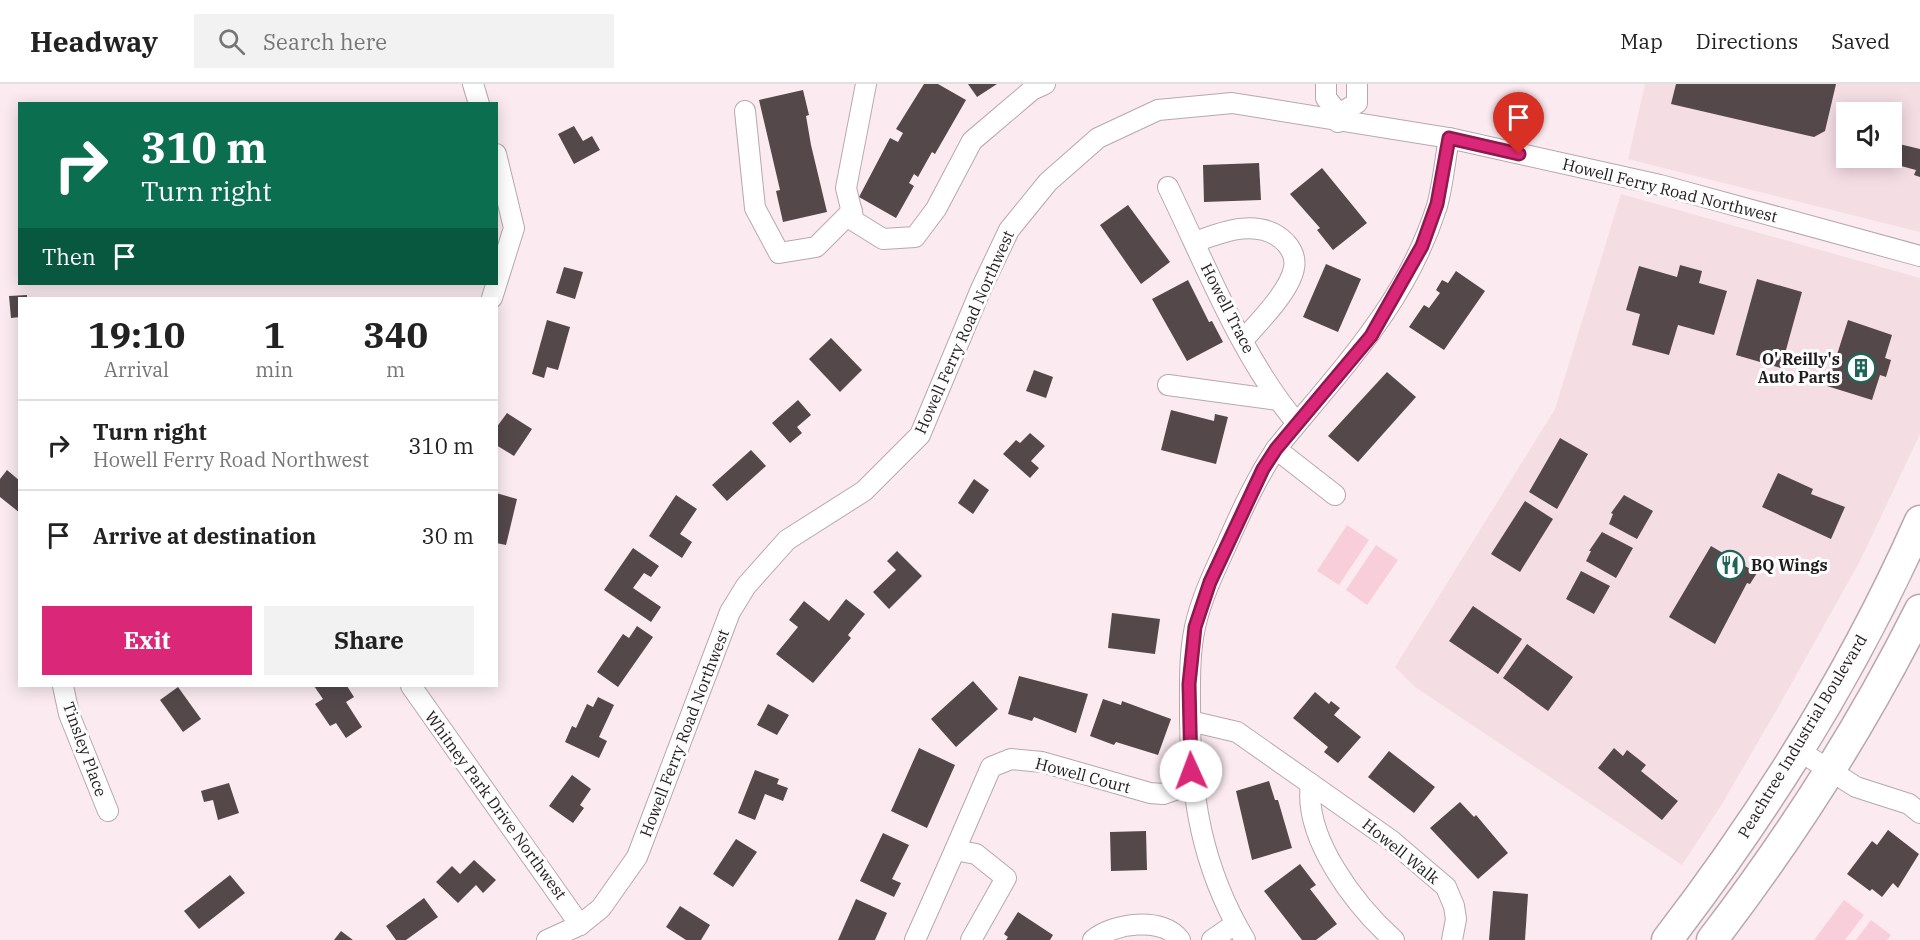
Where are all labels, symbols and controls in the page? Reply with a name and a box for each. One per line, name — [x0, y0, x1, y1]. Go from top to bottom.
search box — [194, 14, 614, 68]
text: Headway — [30, 23, 158, 60]
icon: search — [215, 25, 248, 58]
text: Search here — [263, 27, 387, 56]
text: Map — [1620, 27, 1663, 55]
text: Directions — [1696, 27, 1798, 55]
text: Saved — [1831, 27, 1890, 55]
pin — [1493, 92, 1544, 154]
icon: arrive — [1502, 101, 1535, 134]
map controls — [1836, 102, 1902, 168]
button: sound — [1836, 102, 1902, 168]
text: 310 m — [141, 120, 267, 175]
icon: right — [42, 126, 120, 204]
street label: Howell Ferry Road Northwest — [1560, 154, 1780, 226]
text: Turn right — [141, 173, 272, 208]
street label: Howell Ferry Road Northwest — [910, 227, 1018, 437]
icon: arrive — [108, 240, 141, 273]
text: Then — [42, 242, 96, 271]
street label: Howell Trace — [1197, 260, 1259, 356]
text: 19:10 — [88, 311, 185, 358]
text: 1 — [263, 311, 285, 358]
text: 340 — [363, 311, 428, 358]
place label: O' Reilly's Auto Parts — [1758, 349, 1840, 387]
building icon: O' Reilly's Auto Parts — [1845, 352, 1877, 384]
text: Arrival — [104, 356, 169, 383]
text: min — [255, 356, 293, 383]
text: m — [386, 356, 405, 383]
text: Turn right — [93, 417, 207, 446]
icon: right — [42, 429, 75, 462]
text: 310 m — [408, 431, 474, 460]
text: Howell Ferry Road Northwest — [93, 446, 369, 473]
icon: arrive — [42, 519, 75, 552]
text: Arrive at destination — [93, 521, 316, 550]
text: 30 m — [422, 521, 474, 550]
restaurant icon: BQ Wings — [1714, 549, 1746, 581]
place label: BQ Wings — [1751, 555, 1828, 575]
button: Exit — [42, 606, 252, 675]
button: Share — [264, 606, 474, 675]
street label: Howell Ferry Road Northwest — [635, 626, 733, 840]
street label: Peachtree Industrial Boulevard — [1733, 630, 1871, 841]
street label: Tinsley Place — [59, 699, 111, 799]
street label: Whitney Park Drive Northwest — [421, 707, 571, 903]
position arrow — [1159, 739, 1223, 803]
street label: Howell Court — [1033, 753, 1133, 797]
street label: Howell Walk — [1359, 814, 1444, 888]

